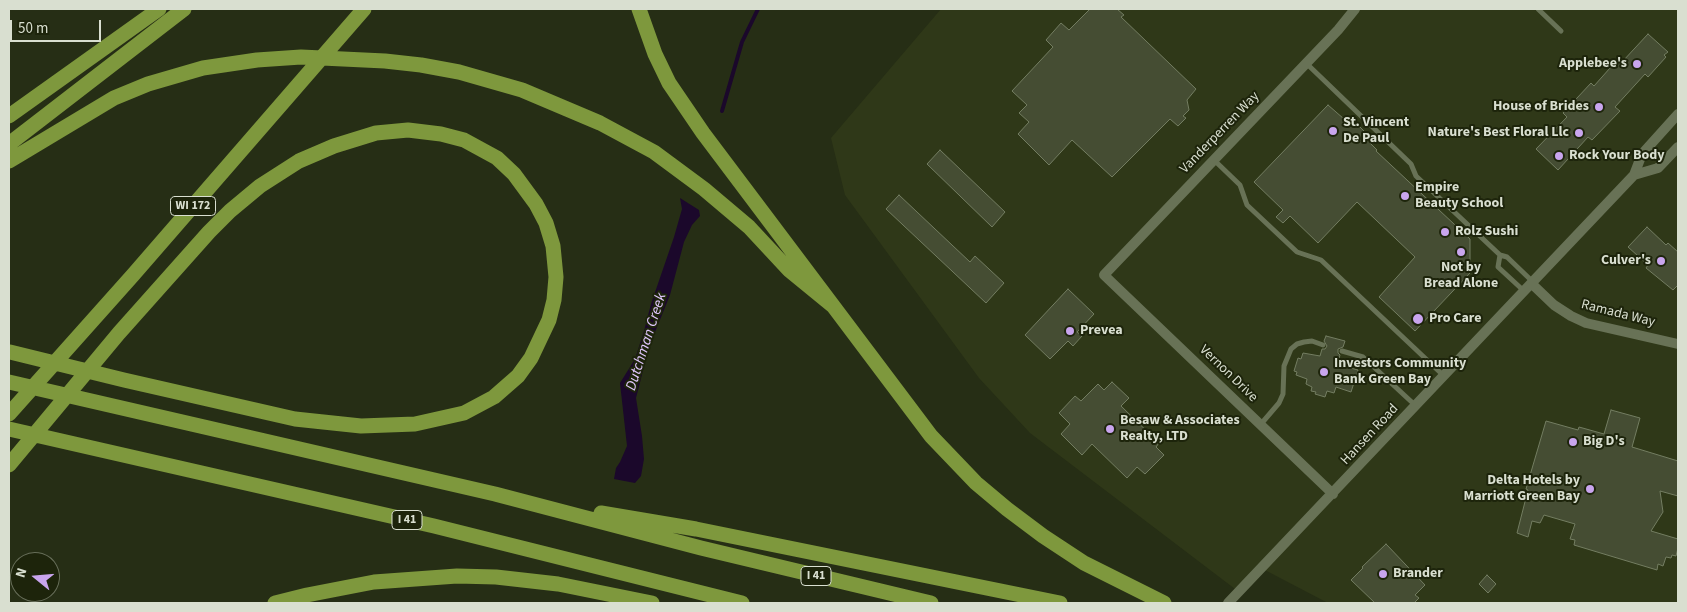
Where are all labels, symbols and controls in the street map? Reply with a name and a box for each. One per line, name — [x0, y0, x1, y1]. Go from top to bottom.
scale bar — [12, 10, 104, 42]
text: 50 m — [18, 18, 48, 39]
place label: Applebee's — [1559, 56, 1627, 72]
marker: Applebee's — [1631, 58, 1643, 70]
street label: Vanderperren Way — [1177, 89, 1263, 177]
place label: House of Brides — [1493, 99, 1589, 115]
marker: House of Brides — [1593, 101, 1605, 113]
place label: St. Vincent De Paul — [1343, 115, 1409, 148]
marker: St. Vincent De Paul — [1327, 125, 1339, 137]
place label: Nature's Best Floral Llc — [1428, 125, 1569, 141]
marker: Nature's Best Floral Llc — [1573, 127, 1585, 139]
place label: Rock Your Body — [1569, 148, 1664, 164]
marker: Rock Your Body — [1553, 150, 1565, 162]
place label: Empire Beauty School — [1415, 180, 1503, 212]
marker: Empire Beauty School — [1399, 190, 1411, 202]
road number: WI 172 — [170, 197, 216, 216]
place label: Rolz Sushi — [1455, 224, 1518, 240]
marker: Rolz Sushi — [1439, 226, 1451, 238]
marker: Not by Bread Alone — [1455, 246, 1467, 258]
place label: Culver's — [1601, 253, 1651, 269]
marker: Culver's — [1655, 255, 1667, 267]
place label: Not by Bread Alone — [1424, 260, 1498, 292]
water label: Dutchman Creek — [623, 291, 671, 393]
street label: Ramada Way — [1579, 297, 1657, 331]
place label: Pro Care — [1429, 311, 1482, 327]
marker: Pro Care — [1411, 312, 1425, 326]
place label: Prevea — [1080, 323, 1123, 339]
marker: Prevea — [1064, 325, 1076, 337]
street label: Vernon Drive — [1195, 342, 1261, 406]
place label: Investors Community Bank Green Bay — [1334, 356, 1466, 388]
marker: Investors Community Bank Green Bay — [1318, 366, 1330, 378]
street label: Hansen Road — [1338, 401, 1402, 469]
place label: Besaw & Associates Realty, LTD — [1120, 413, 1240, 446]
marker: Besaw & Associates Realty, LTD — [1104, 423, 1116, 435]
place label: Big D's — [1583, 434, 1625, 450]
marker: Big D's — [1567, 436, 1579, 448]
place label: Delta Hotels by Marriott Green Bay — [1463, 473, 1580, 506]
marker: Delta Hotels by Marriott Green Bay — [1584, 483, 1596, 495]
road number: I 41 — [392, 510, 422, 530]
north arrow — [10, 552, 60, 602]
text: N — [11, 566, 33, 580]
road number: I 41 — [801, 566, 831, 586]
place label: Brander — [1393, 566, 1443, 582]
marker: Brander — [1377, 568, 1389, 580]

